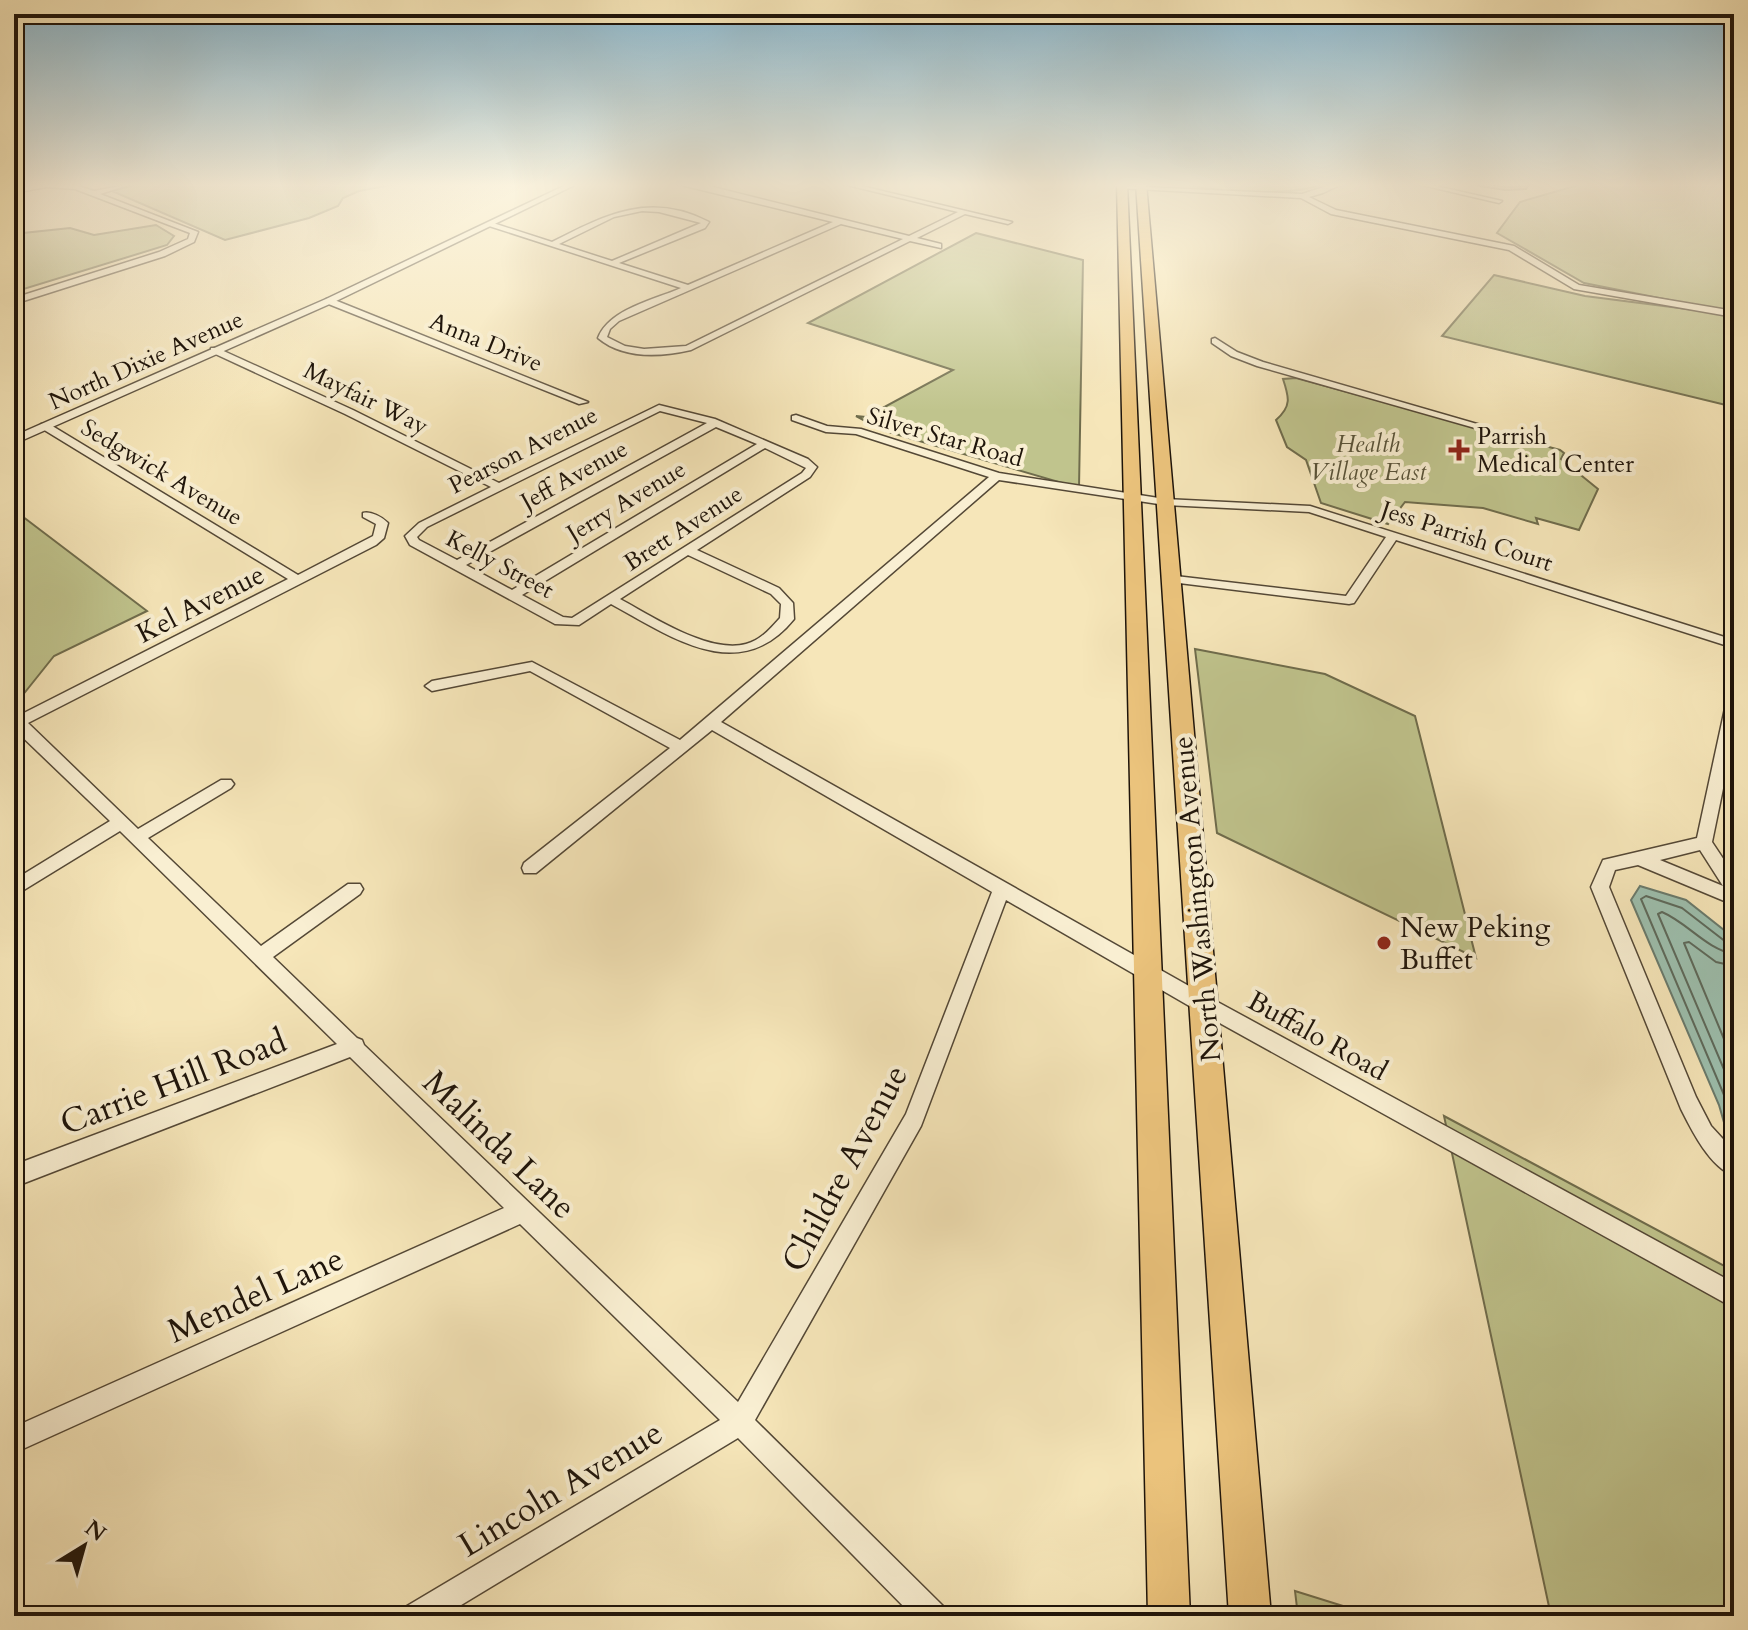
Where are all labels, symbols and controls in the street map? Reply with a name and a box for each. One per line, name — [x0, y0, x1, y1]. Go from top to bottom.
street label: North Dixie Avenue — [44, 303, 249, 418]
street label: Anna Drive — [424, 305, 547, 380]
street label: Mayfair Way — [298, 354, 434, 443]
street label: Pearson Avenue — [443, 399, 603, 502]
street label: Silver Star Road — [863, 399, 1027, 476]
street label: Sedgwick Avenue — [75, 411, 249, 534]
place label: Parrish Medical Center — [1477, 420, 1634, 481]
park label: Health Village East — [1310, 428, 1427, 489]
street label: Jeff Avenue — [512, 432, 634, 520]
marker: Parrish Medical Center — [1448, 439, 1470, 461]
street label: Jerry Avenue — [558, 453, 692, 551]
street label: Brett Avenue — [618, 478, 749, 579]
street label: Jess Parrish Court — [1374, 492, 1557, 580]
street label: Kelly Street — [440, 522, 560, 607]
street label: Kel Avenue — [130, 555, 271, 652]
street label: North Washington Avenue — [1164, 735, 1230, 1063]
place label: New Peking Buffet — [1400, 909, 1551, 979]
marker: New Peking Buffet — [1375, 934, 1393, 952]
street label: Buffalo Road — [1241, 982, 1394, 1090]
street label: Carrie Hill Road — [54, 1018, 293, 1146]
street label: Childre Avenue — [771, 1057, 919, 1280]
street label: Malinda Lane — [413, 1060, 586, 1229]
street label: Mendel Lane — [160, 1236, 351, 1354]
street label: Lincoln Avenue — [450, 1410, 671, 1568]
north arrow — [44, 1506, 124, 1586]
text: N — [79, 1513, 112, 1549]

